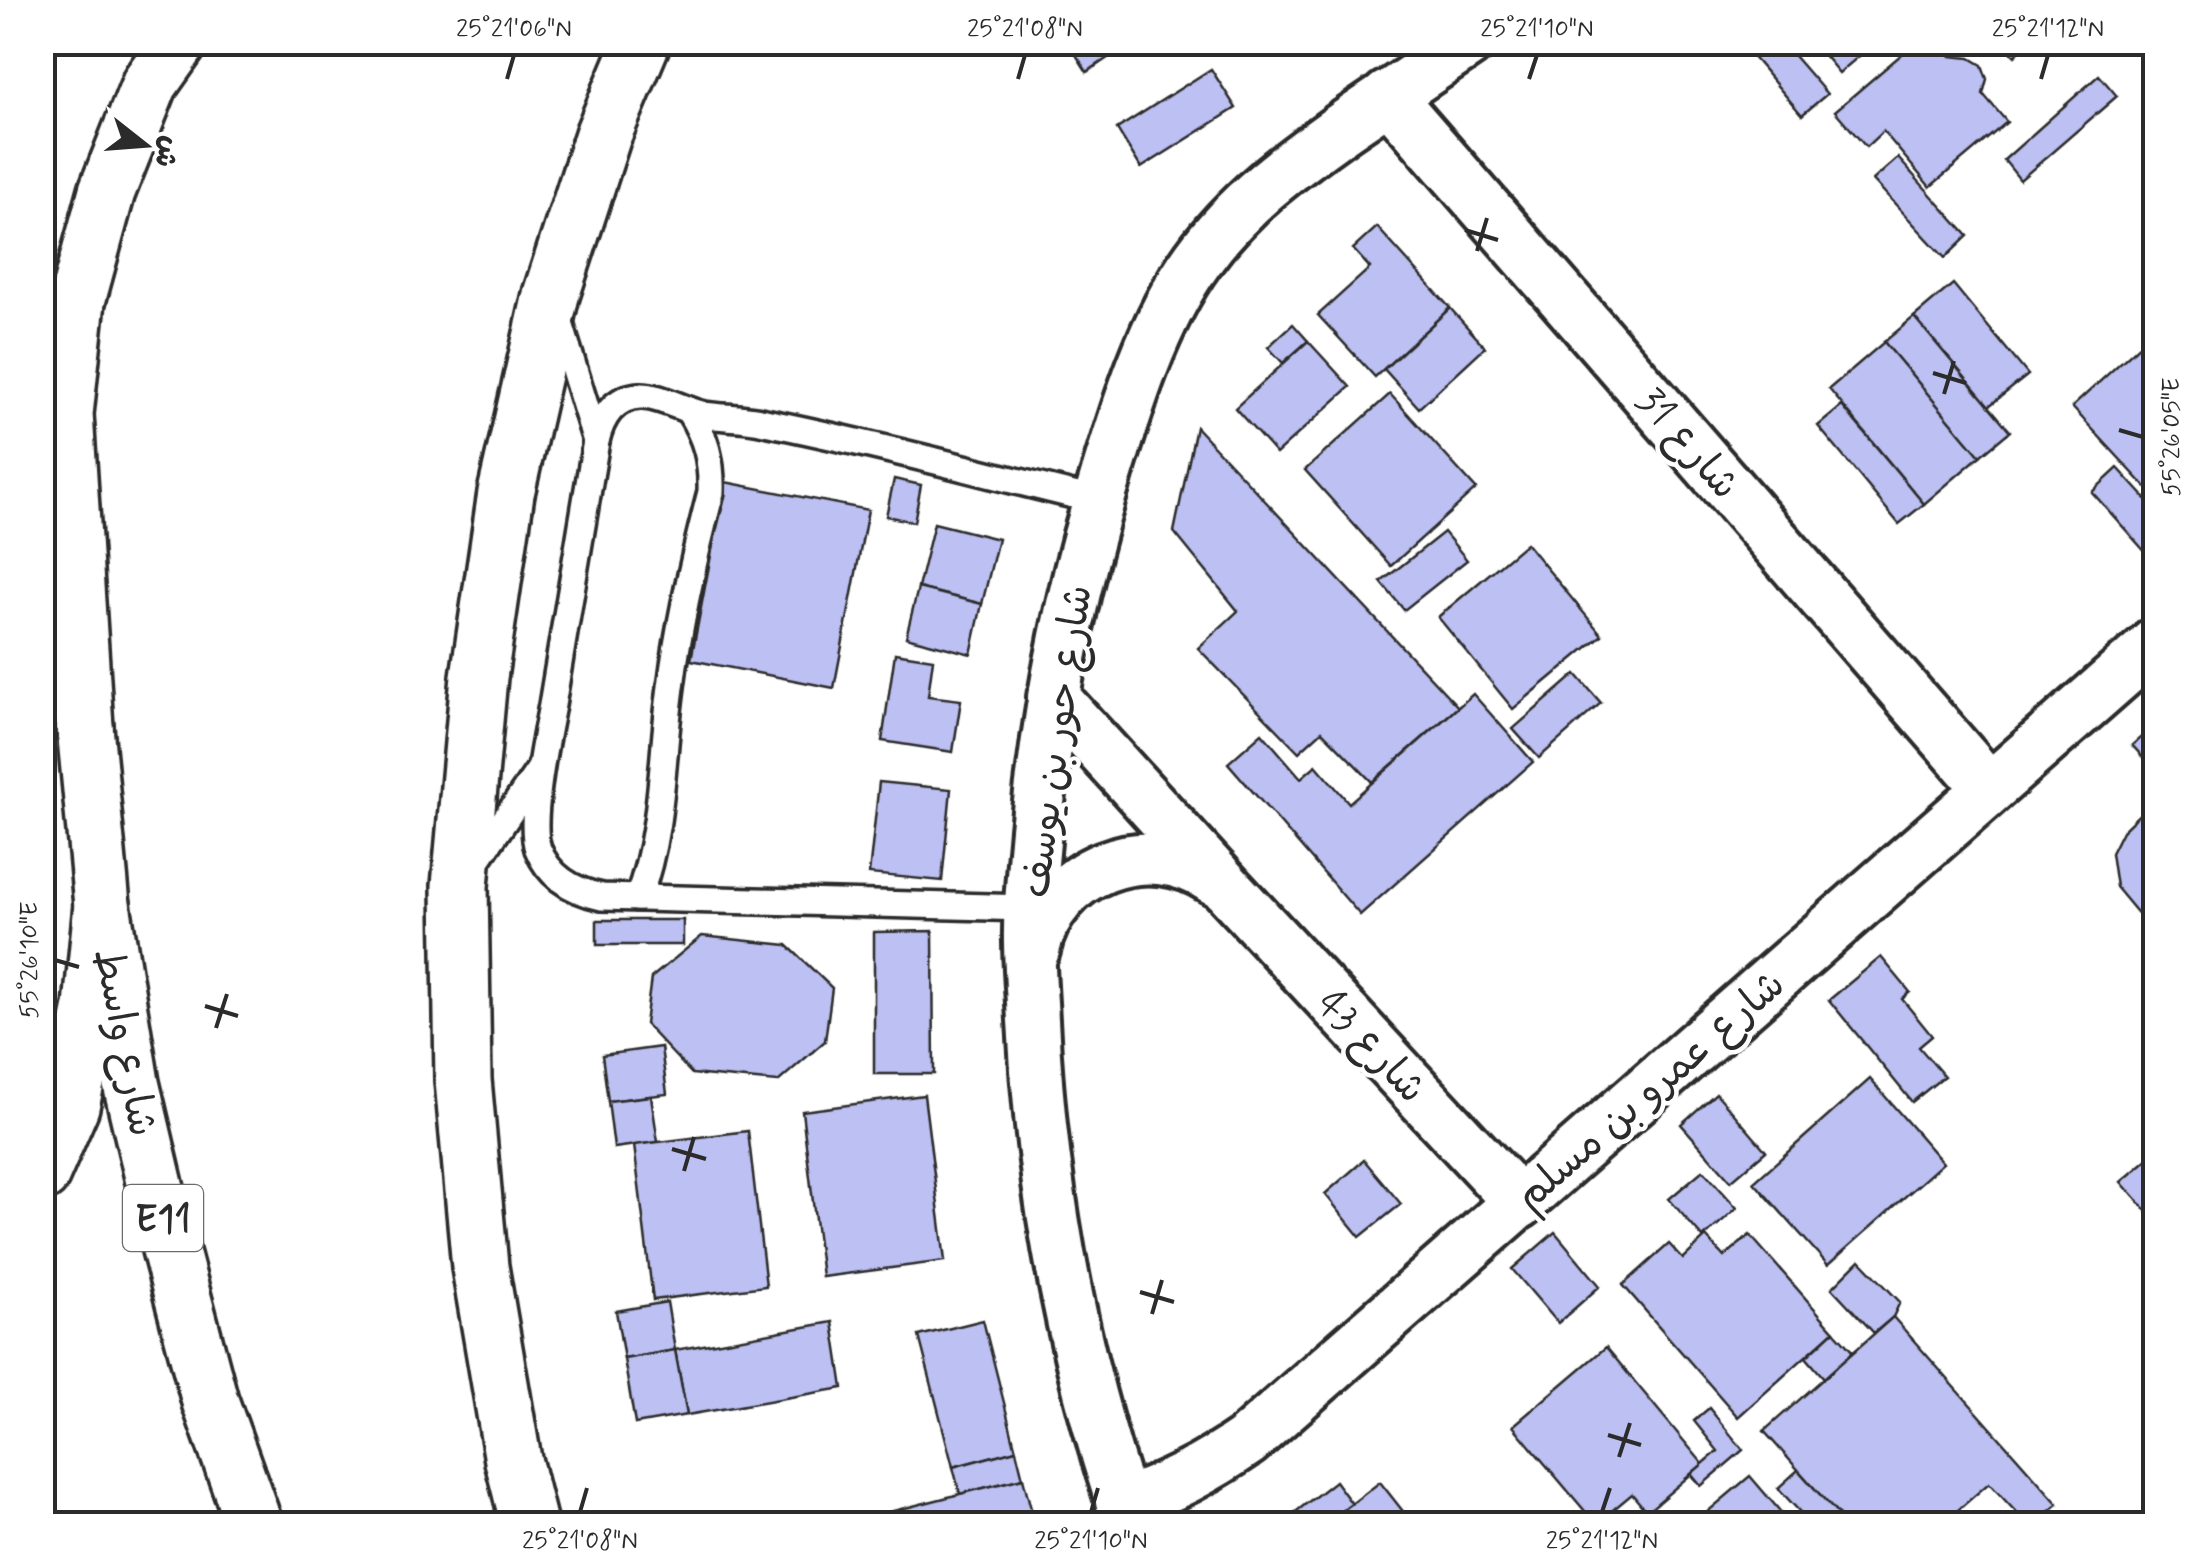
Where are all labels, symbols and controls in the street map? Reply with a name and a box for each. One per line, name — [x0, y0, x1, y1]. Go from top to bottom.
text: 25°21'06"N — [456, 13, 572, 46]
text: 25°21'08"N — [967, 13, 1083, 46]
text: 25°21'10"N — [1480, 13, 1594, 46]
text: 25°21'12"N — [1992, 13, 2104, 46]
north arrow — [95, 95, 195, 195]
text: ش — [144, 131, 189, 172]
street label: شارع 31 — [1624, 377, 1750, 511]
text: 55°26'05"E — [2156, 377, 2189, 497]
street label: شارع حور بن يوسف — [1010, 582, 1106, 901]
text: 55°26'10"E — [14, 901, 47, 1019]
street label: شارع واسط — [80, 944, 168, 1141]
street label: شارع عمرو بن مسلم — [1505, 960, 1798, 1224]
street label: شارع 43 — [1305, 979, 1437, 1115]
road number: E11 — [123, 1185, 203, 1251]
text: 25°21'08"N — [522, 1525, 638, 1558]
text: 25°21'10"N — [1034, 1525, 1148, 1558]
text: 25°21'12"N — [1546, 1525, 1658, 1558]

